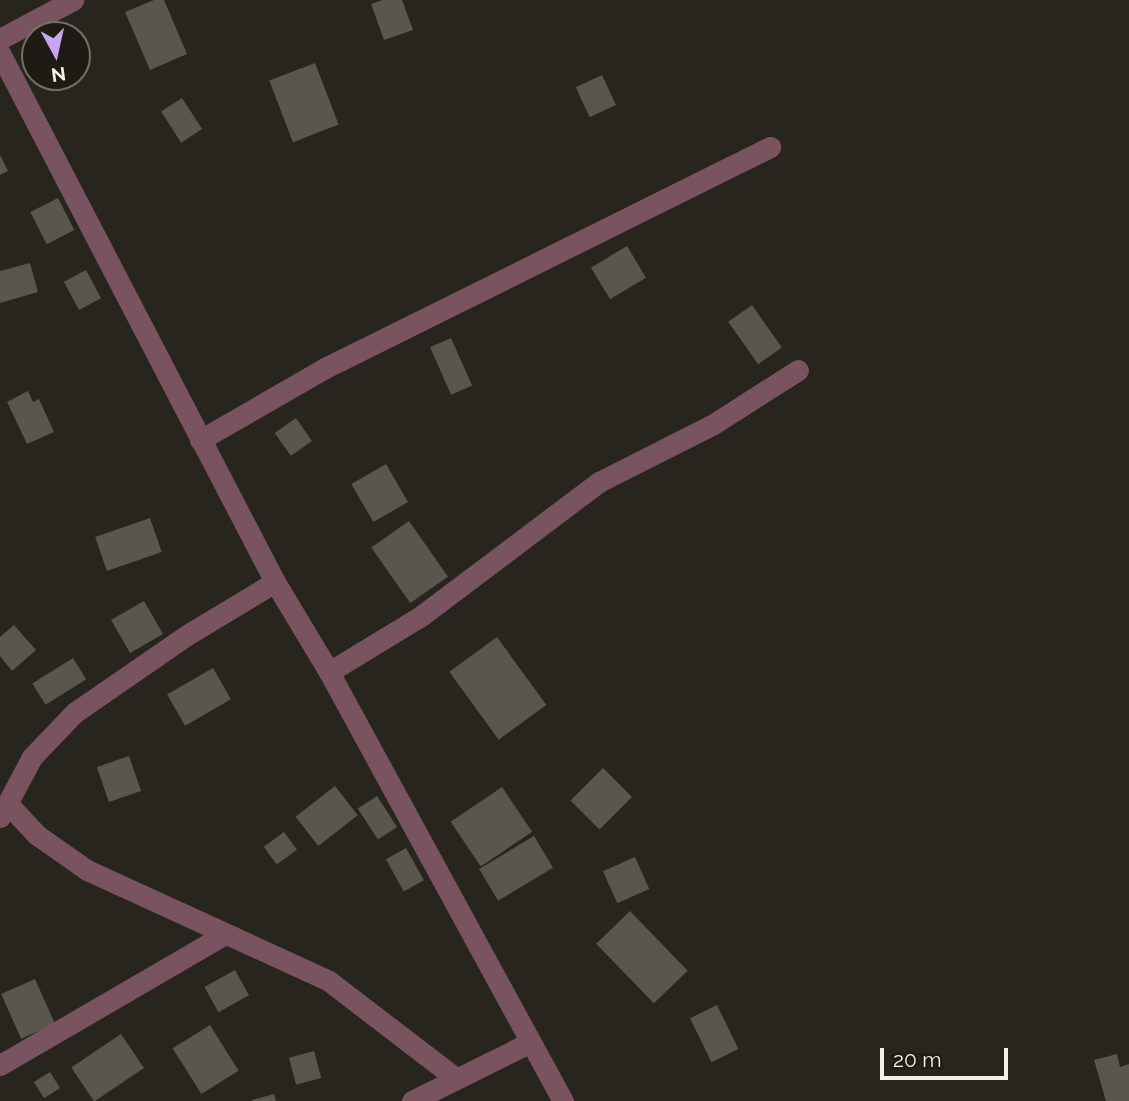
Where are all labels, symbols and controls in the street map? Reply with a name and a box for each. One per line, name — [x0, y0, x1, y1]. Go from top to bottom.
north arrow — [21, 21, 91, 91]
text: N — [50, 63, 67, 87]
scale bar — [884, 1034, 1012, 1078]
text: 20 m — [893, 1047, 941, 1072]

